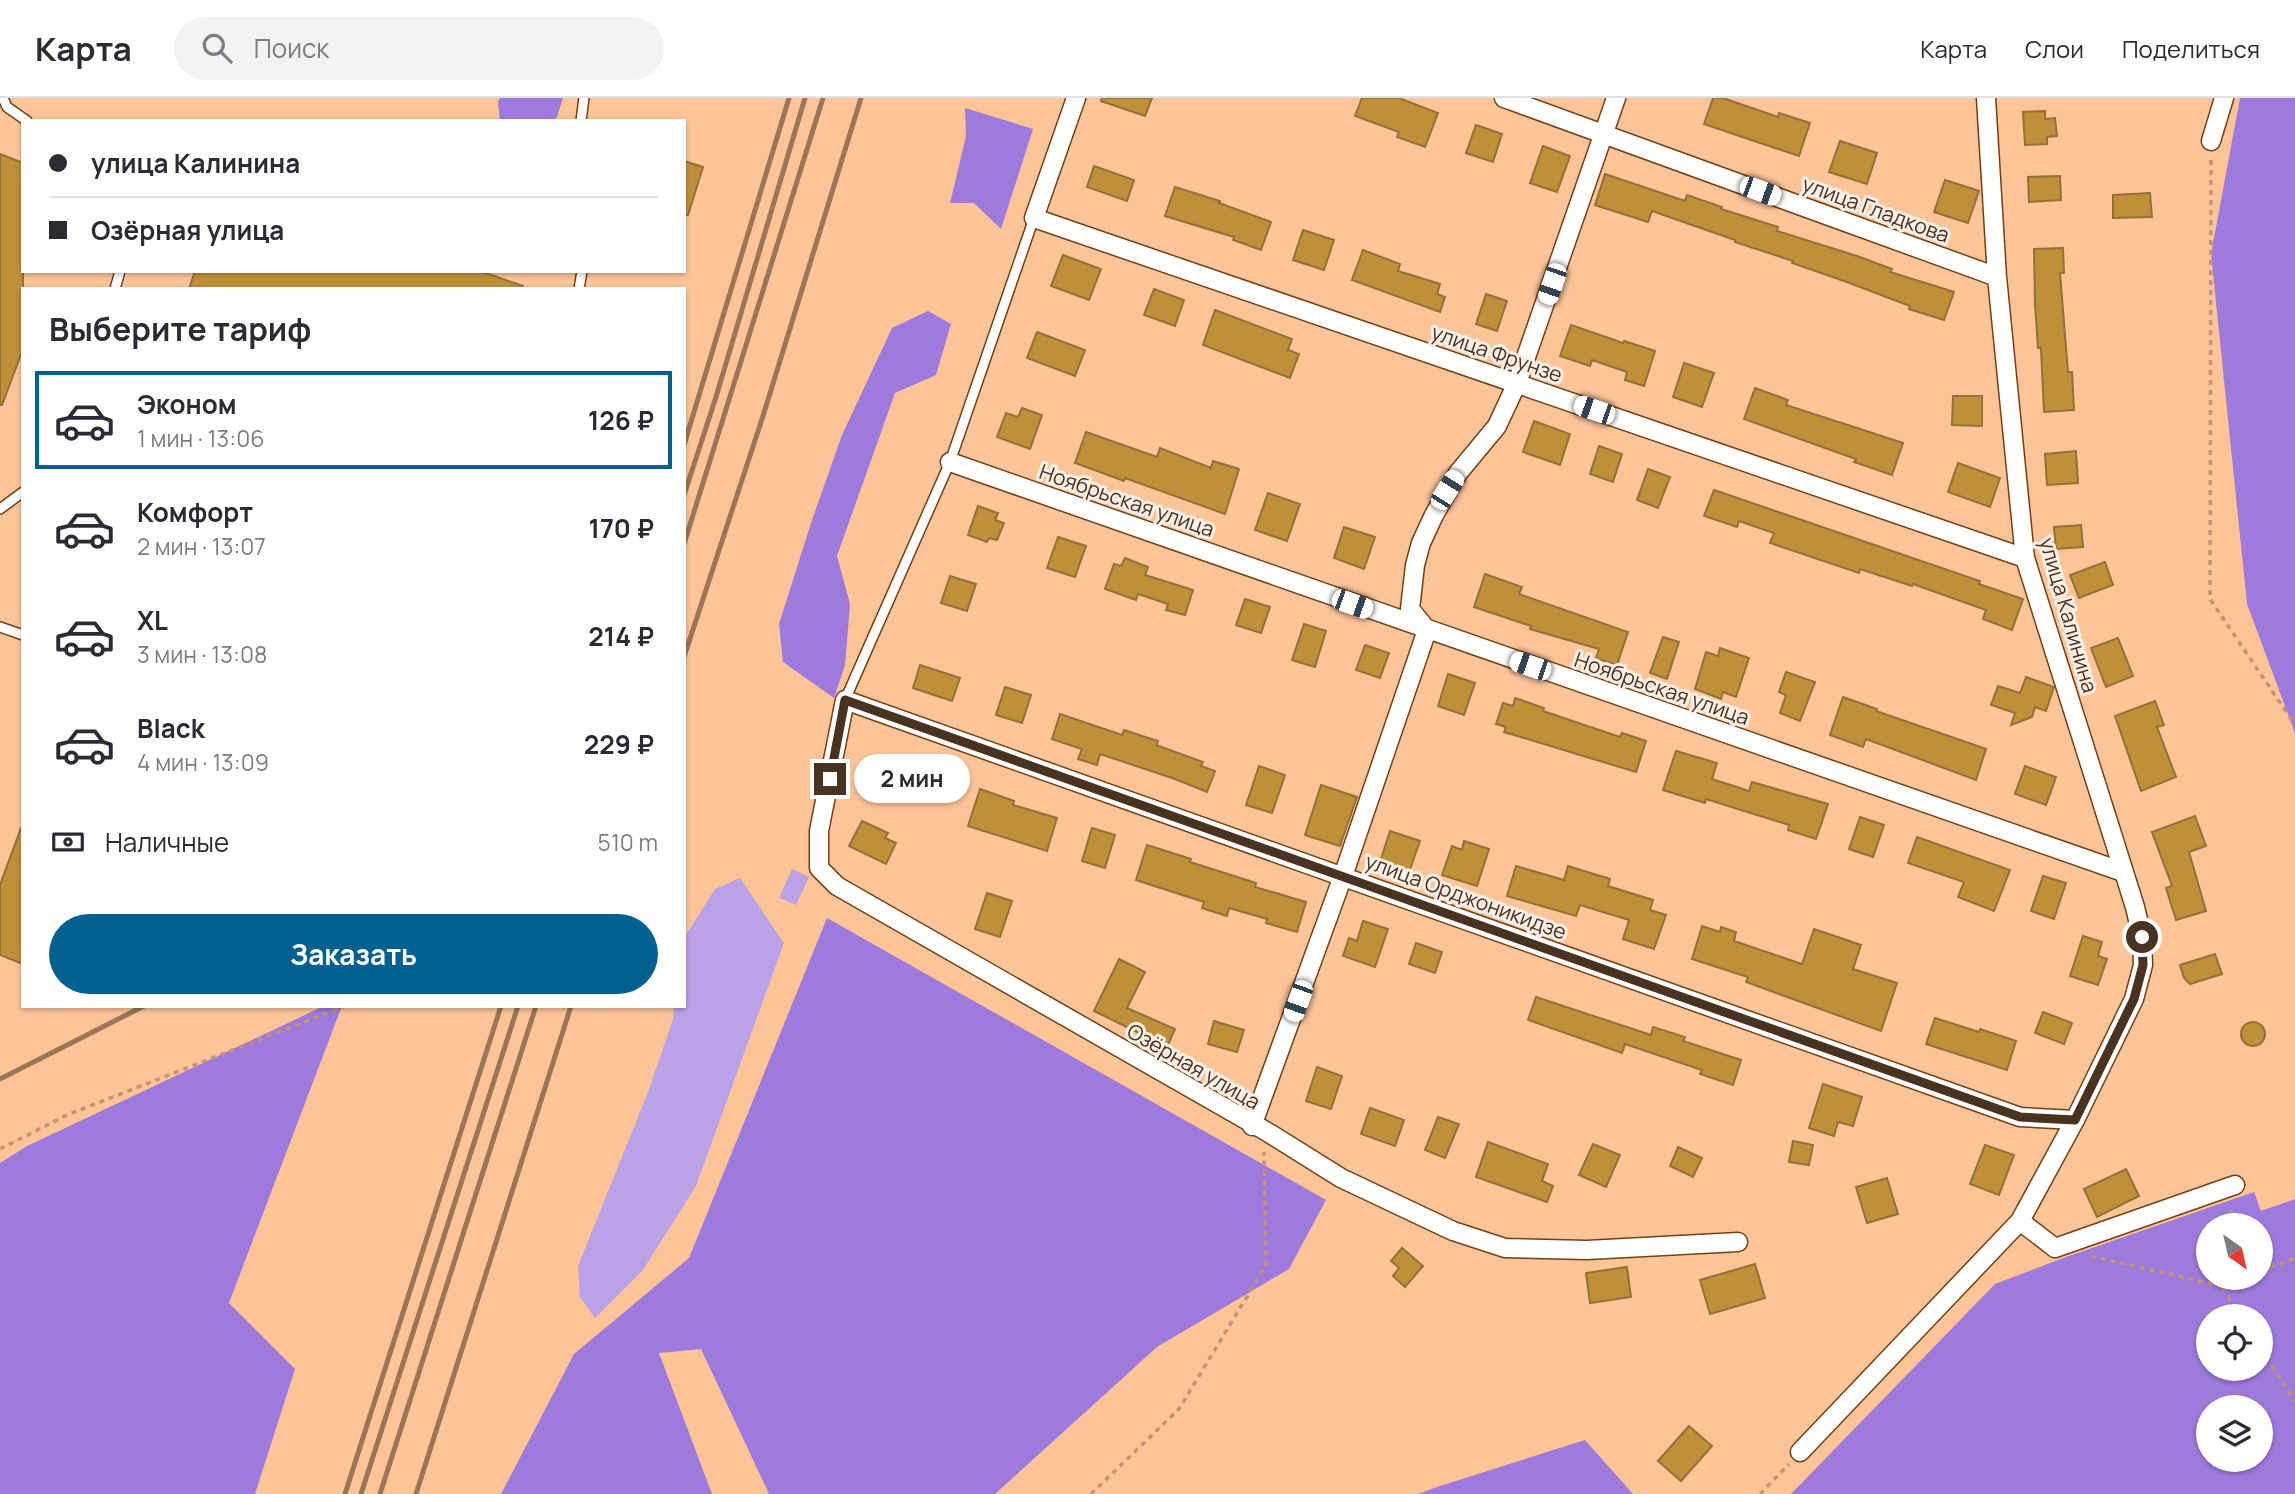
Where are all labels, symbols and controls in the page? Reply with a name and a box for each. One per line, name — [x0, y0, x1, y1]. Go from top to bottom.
search box — [174, 17, 664, 80]
text: Карта — [35, 26, 132, 71]
icon: search — [198, 29, 236, 67]
text: Поиск — [254, 30, 329, 66]
text: Карта — [1920, 32, 1987, 65]
text: Слои — [2025, 32, 2084, 65]
text: Поделиться — [2122, 32, 2260, 65]
text: улица Калинина — [91, 145, 300, 181]
street label: улица Гладкова — [1798, 169, 1954, 249]
car — [1737, 174, 1784, 208]
text: Озёрная улица — [91, 212, 284, 248]
car — [1536, 261, 1569, 307]
text: Выберите тариф — [49, 307, 311, 351]
street label: улица Фрунзе — [1428, 317, 1566, 389]
text: Эконом — [137, 386, 237, 422]
icon: car — [53, 389, 116, 452]
car — [1571, 393, 1618, 427]
text: 126 ₽ — [588, 402, 654, 438]
text: 1 мин · 13:06 — [137, 422, 264, 454]
street label: Ноябрьская улица — [1036, 457, 1218, 543]
car — [1427, 467, 1468, 513]
text: Комфорт — [137, 494, 253, 530]
icon: car — [53, 497, 116, 560]
text: 170 ₽ — [589, 510, 654, 546]
text: 2 мин · 13:07 — [137, 530, 266, 562]
street label: улица Калинина — [2033, 534, 2105, 696]
car — [1329, 587, 1376, 621]
text: XL — [137, 602, 168, 638]
icon: car — [53, 605, 116, 668]
text: 214 ₽ — [588, 618, 654, 654]
text: 3 мин · 13:08 — [137, 638, 267, 670]
street label: Ноябрьская улица — [1571, 645, 1753, 731]
car — [1507, 649, 1554, 683]
text: Black — [137, 710, 205, 746]
icon: car — [53, 713, 116, 776]
text: 229 ₽ — [584, 726, 654, 762]
text: 4 мин · 13:09 — [137, 746, 269, 778]
callout: 2 мин — [854, 754, 970, 804]
text: 2 мин — [880, 762, 944, 794]
route end — [814, 763, 846, 795]
icon: cash — [49, 823, 87, 861]
text: Наличные — [105, 824, 229, 860]
text: 510 m — [598, 826, 658, 858]
street label: улица Орджоникидзе — [1361, 846, 1571, 946]
button: Заказать — [49, 914, 658, 994]
route start — [2126, 921, 2158, 953]
car — [1281, 978, 1316, 1024]
street label: Озёрная улица — [1122, 1017, 1266, 1115]
north arrow — [2196, 1213, 2273, 1290]
map controls — [2196, 1213, 2273, 1472]
button: locate — [2196, 1304, 2273, 1381]
button: layers — [2196, 1395, 2273, 1472]

